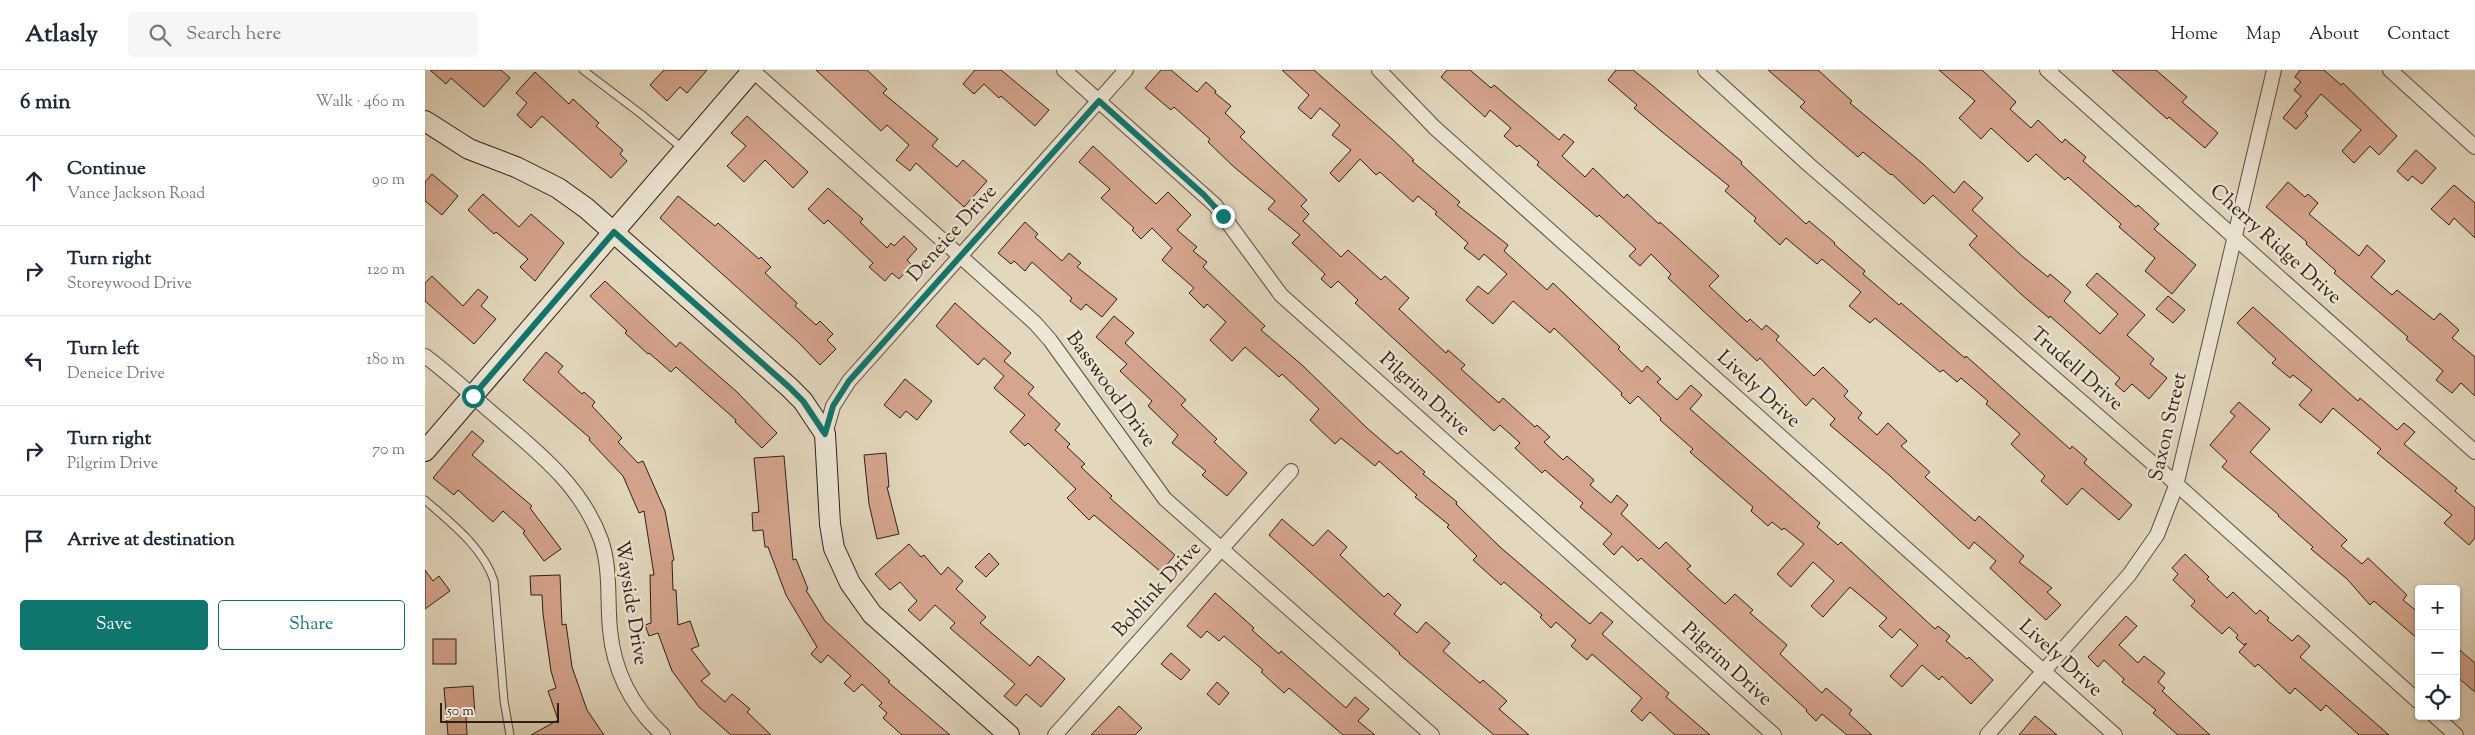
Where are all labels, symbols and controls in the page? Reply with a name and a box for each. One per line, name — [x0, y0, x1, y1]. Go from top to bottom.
search box — [128, 12, 478, 57]
text: Atlasly — [25, 18, 98, 52]
icon: search — [146, 21, 174, 49]
text: Search here — [186, 21, 281, 48]
text: Home — [2171, 22, 2218, 48]
text: Map — [2246, 22, 2281, 48]
text: About — [2309, 22, 2359, 48]
text: Contact — [2387, 22, 2450, 48]
text: 6 min — [20, 88, 71, 118]
text: Walk · 460 m — [316, 91, 405, 114]
text: Continue — [67, 156, 146, 183]
icon: ahead — [20, 167, 48, 195]
text: 90 m — [372, 169, 405, 192]
street label: Cherry Ridge Drive — [2203, 178, 2347, 312]
street label: Deneice Drive — [901, 179, 1005, 289]
text: Vance Jackson Road — [67, 183, 205, 206]
route end — [1212, 205, 1235, 228]
text: Turn right — [67, 246, 151, 273]
icon: right — [20, 257, 48, 285]
text: 120 m — [367, 259, 405, 282]
text: Storeywood Drive — [67, 273, 192, 296]
street label: Trudell Drive — [2023, 321, 2129, 419]
street label: Basswood Drive — [1058, 326, 1162, 454]
text: Turn left — [67, 336, 139, 363]
street label: Lively Drive — [1709, 344, 1807, 436]
street label: Pilgrim Drive — [1372, 346, 1476, 444]
icon: left — [20, 347, 48, 375]
text: 180 m — [366, 349, 405, 372]
text: Deneice Drive — [67, 363, 165, 386]
street label: Saxon Street — [2142, 370, 2196, 484]
route start — [462, 385, 485, 408]
text: Turn right — [67, 426, 151, 453]
icon: right — [20, 437, 48, 465]
text: 70 m — [372, 439, 405, 462]
text: Pilgrim Drive — [67, 453, 158, 476]
icon: arrive — [20, 527, 48, 555]
text: Arrive at destination — [67, 527, 235, 554]
street label: Boblink Drive — [1107, 536, 1209, 644]
street label: Wayside Drive — [606, 538, 654, 668]
map controls — [2415, 585, 2460, 720]
button: + — [2415, 585, 2460, 630]
button: Save — [20, 600, 208, 650]
button: Share — [218, 600, 405, 650]
street label: Lively Drive — [2011, 613, 2109, 705]
street label: Pilgrim Drive — [1674, 616, 1778, 714]
button: − — [2415, 630, 2460, 675]
button: locate — [2415, 675, 2460, 720]
scale bar — [440, 700, 559, 723]
text: 50 m — [447, 702, 474, 722]

